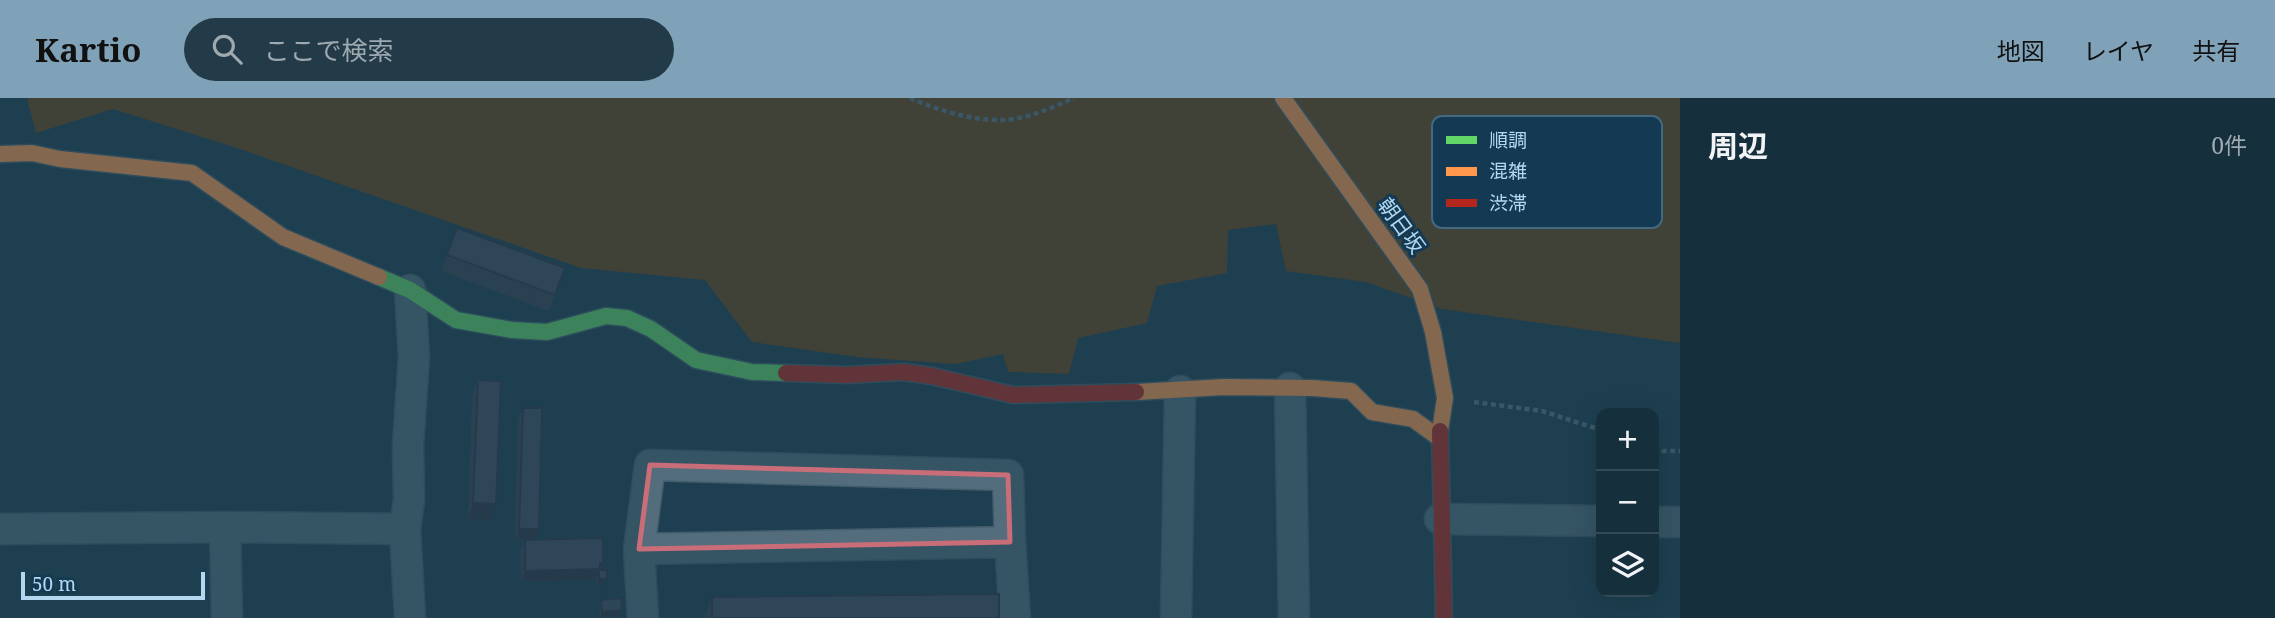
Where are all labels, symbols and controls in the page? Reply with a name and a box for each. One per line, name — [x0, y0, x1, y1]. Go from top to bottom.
search box — [184, 18, 674, 81]
text: Kartio — [35, 27, 142, 72]
icon: search — [208, 30, 246, 68]
text: ここで検索 — [264, 32, 394, 68]
text: 地図 — [1997, 34, 2045, 67]
text: レイヤ — [2083, 34, 2154, 67]
text: 共有 — [2192, 34, 2240, 67]
legend — [1432, 116, 1662, 228]
text: 周辺 — [1708, 125, 1768, 166]
text: 順調 — [1489, 127, 1527, 153]
text: 0件 — [2211, 129, 2247, 161]
text: 混雑 — [1489, 158, 1527, 184]
text: 渋滞 — [1489, 190, 1527, 216]
street label: 朝日坂 — [1372, 192, 1432, 259]
map controls — [1596, 408, 1659, 597]
button: + — [1596, 408, 1659, 471]
button: − — [1596, 471, 1659, 534]
button: layers — [1596, 534, 1659, 597]
scale bar — [21, 569, 205, 601]
text: 50 m — [32, 571, 76, 597]

